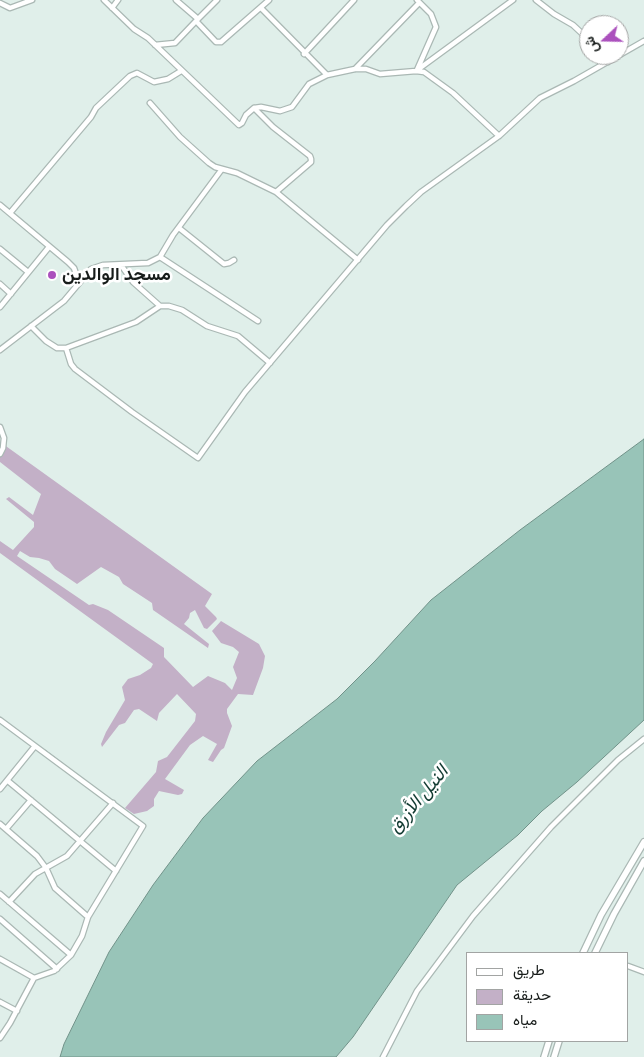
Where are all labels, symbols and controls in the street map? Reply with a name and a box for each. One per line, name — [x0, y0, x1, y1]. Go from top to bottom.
north arrow — [579, 15, 629, 65]
text: ش — [580, 34, 601, 56]
place label: مسجد الوالدين — [62, 264, 171, 286]
marker: مسجد الوالدين — [46, 269, 58, 281]
water label: النيل الأزرق — [384, 761, 454, 839]
legend — [467, 952, 629, 1042]
text: طريق — [513, 961, 545, 979]
text: حديقة — [513, 986, 551, 1004]
text: مياه — [513, 1011, 537, 1029]

